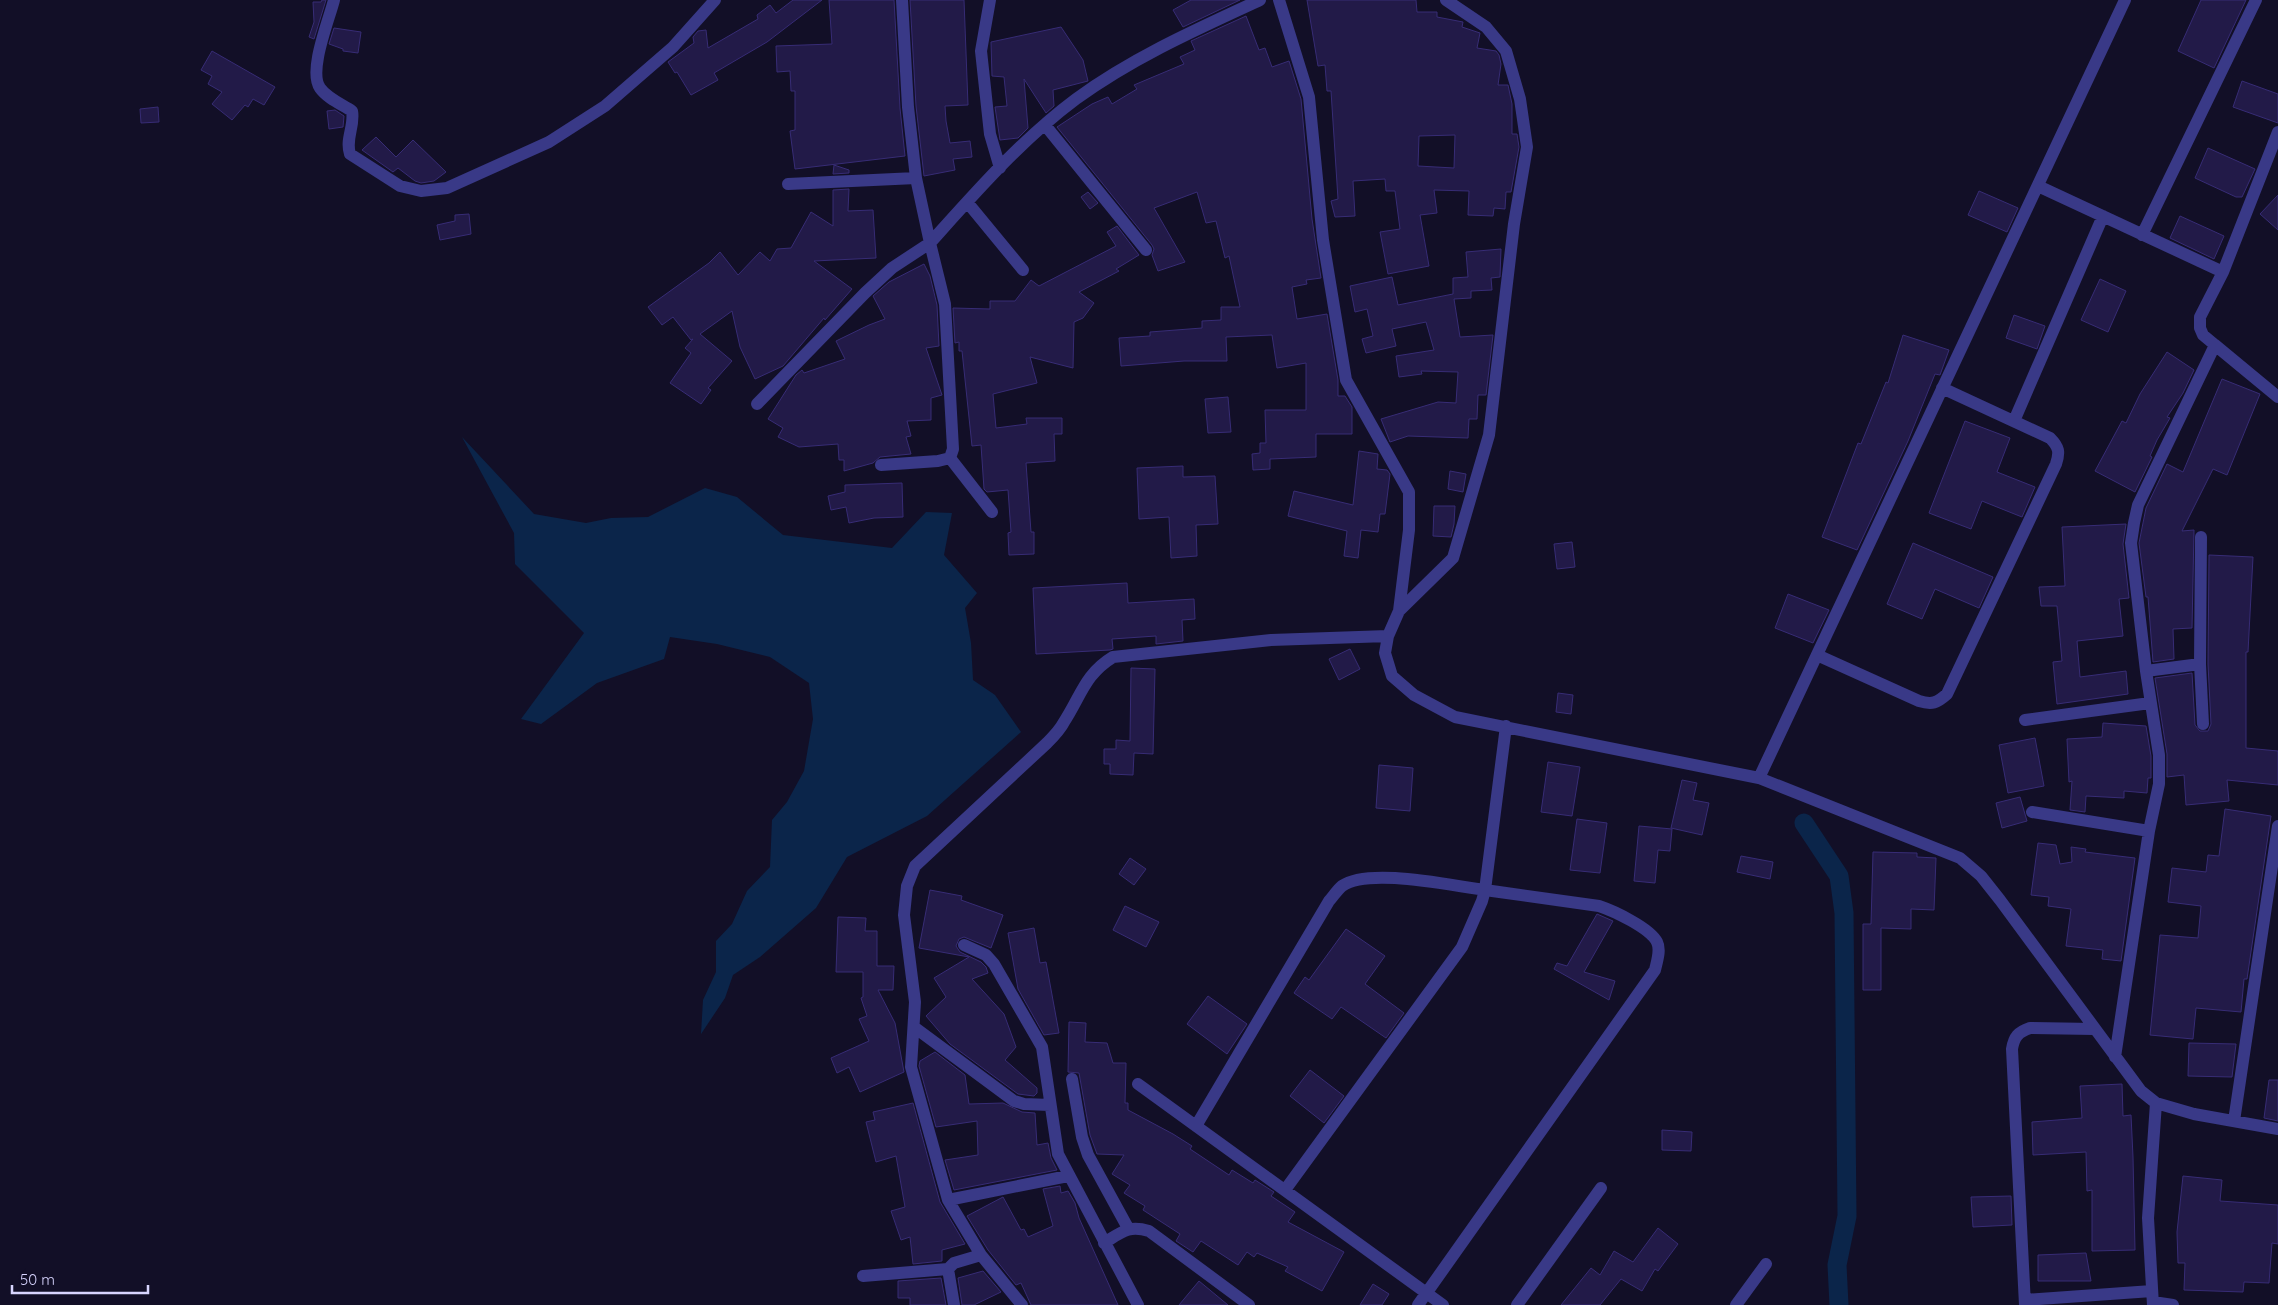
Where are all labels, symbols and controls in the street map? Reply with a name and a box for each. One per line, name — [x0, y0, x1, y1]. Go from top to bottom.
scale bar — [12, 1262, 149, 1294]
text: 50 m — [20, 1270, 55, 1289]

